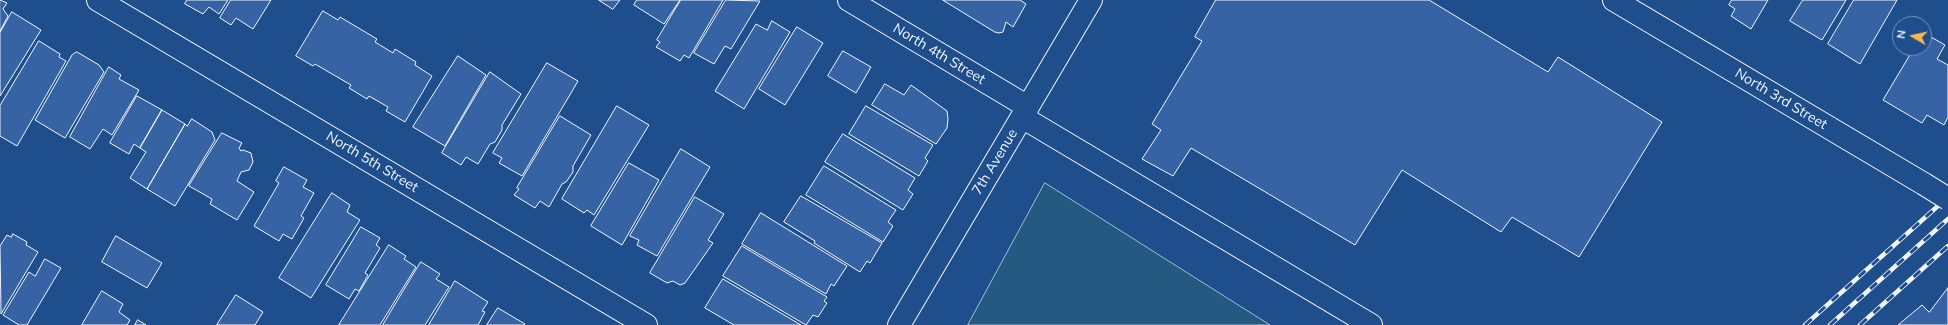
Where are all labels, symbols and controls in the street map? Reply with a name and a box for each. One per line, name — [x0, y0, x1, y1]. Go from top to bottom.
north arrow — [1892, 16, 1932, 56]
street label: North 4th Street — [890, 20, 988, 88]
text: N — [1894, 29, 1909, 39]
street label: North 3rd Street — [1732, 65, 1830, 133]
street label: 7th Avenue — [969, 126, 1021, 198]
street label: North 5th Street — [323, 128, 421, 196]

